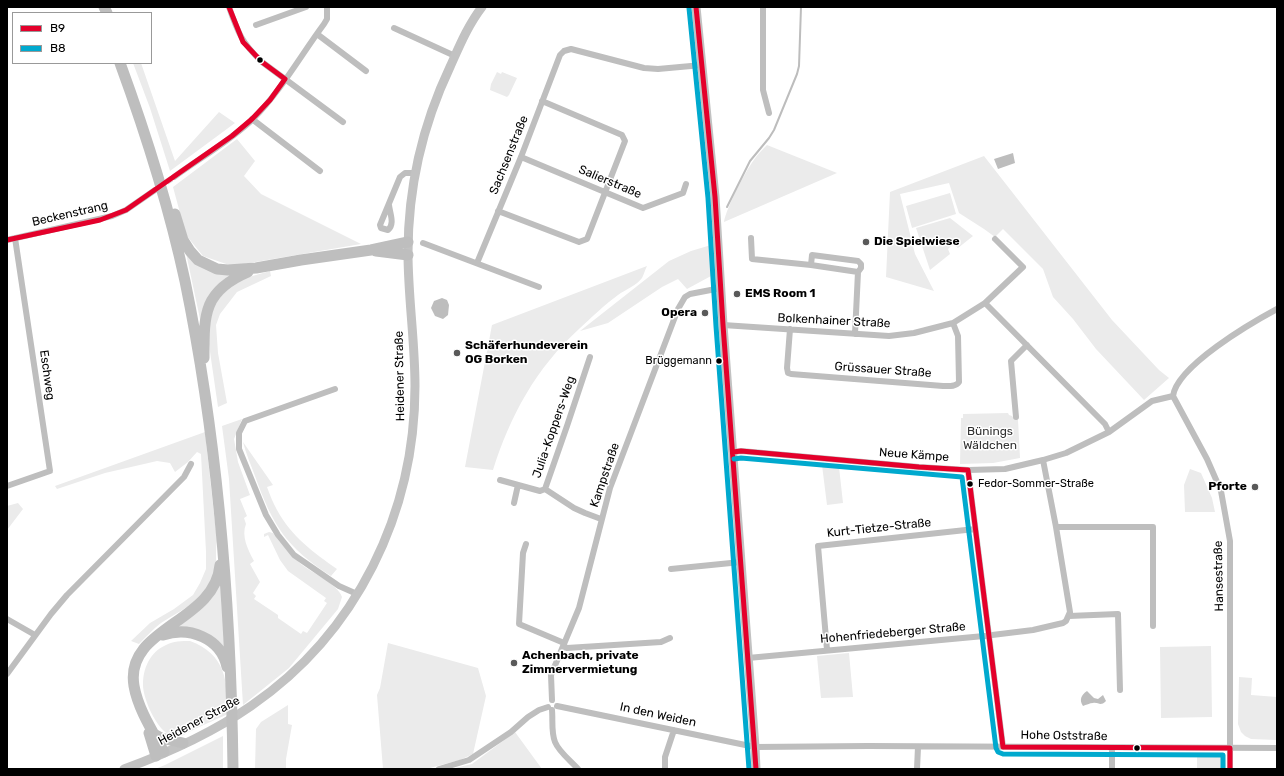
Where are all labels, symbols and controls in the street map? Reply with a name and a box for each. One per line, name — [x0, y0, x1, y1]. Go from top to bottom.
legend — [12, 12, 152, 64]
text: B9 — [50, 21, 65, 35]
text: B8 — [50, 41, 66, 55]
unlabelled marker — [255, 55, 265, 65]
street label: Sachsenstraße — [487, 113, 531, 197]
street label: Salierstraße — [576, 162, 644, 202]
street label: Beckenstrang — [31, 198, 109, 230]
place label: Die Spielwiese — [874, 235, 960, 249]
marker: Die Spielwiese — [861, 237, 871, 247]
place label: EMS Room 1 — [745, 287, 816, 301]
marker: EMS Room 1 — [732, 289, 742, 299]
place label: Opera — [661, 306, 697, 320]
marker: Opera — [700, 308, 710, 318]
street label: Bolkenhainer Straße — [777, 311, 891, 331]
street label: Heidener Straße — [392, 331, 408, 421]
place label: Schäferhundeverein OG Borken — [465, 339, 588, 367]
marker: Schäferhundeverein OG Borken — [452, 348, 462, 358]
street label: Eschweg — [36, 349, 58, 401]
place label: Brüggemann — [645, 354, 712, 368]
marker: Brüggemann — [714, 356, 724, 366]
street label: Grüssauer Straße — [834, 359, 932, 381]
street label: Julia-Koppers-Weg — [530, 374, 578, 480]
park label: Bünings Wäldchen — [963, 425, 1017, 453]
street label: Kampstraße — [587, 441, 623, 509]
street label: Neue Kämpe — [878, 445, 950, 465]
place label: Fedor-Sommer-Straße — [978, 477, 1094, 491]
marker: Fedor-Sommer-Straße — [965, 479, 975, 489]
place label: Pforte — [1208, 480, 1247, 494]
marker: Pforte — [1250, 482, 1260, 492]
street label: Kurt-Tietze-Straße — [826, 515, 932, 541]
street label: Hansestraße — [1211, 540, 1227, 612]
street label: Hohenfriedeberger Straße — [820, 619, 966, 647]
place label: Achenbach, private Zimmervermietung — [522, 649, 639, 677]
marker: Achenbach, private Zimmervermietung — [509, 658, 519, 668]
street label: Heidener Straße — [156, 693, 242, 749]
street label: In den Weiden — [619, 700, 697, 730]
street label: Hohe Oststraße — [1020, 728, 1108, 744]
unlabelled marker — [1132, 743, 1142, 753]

